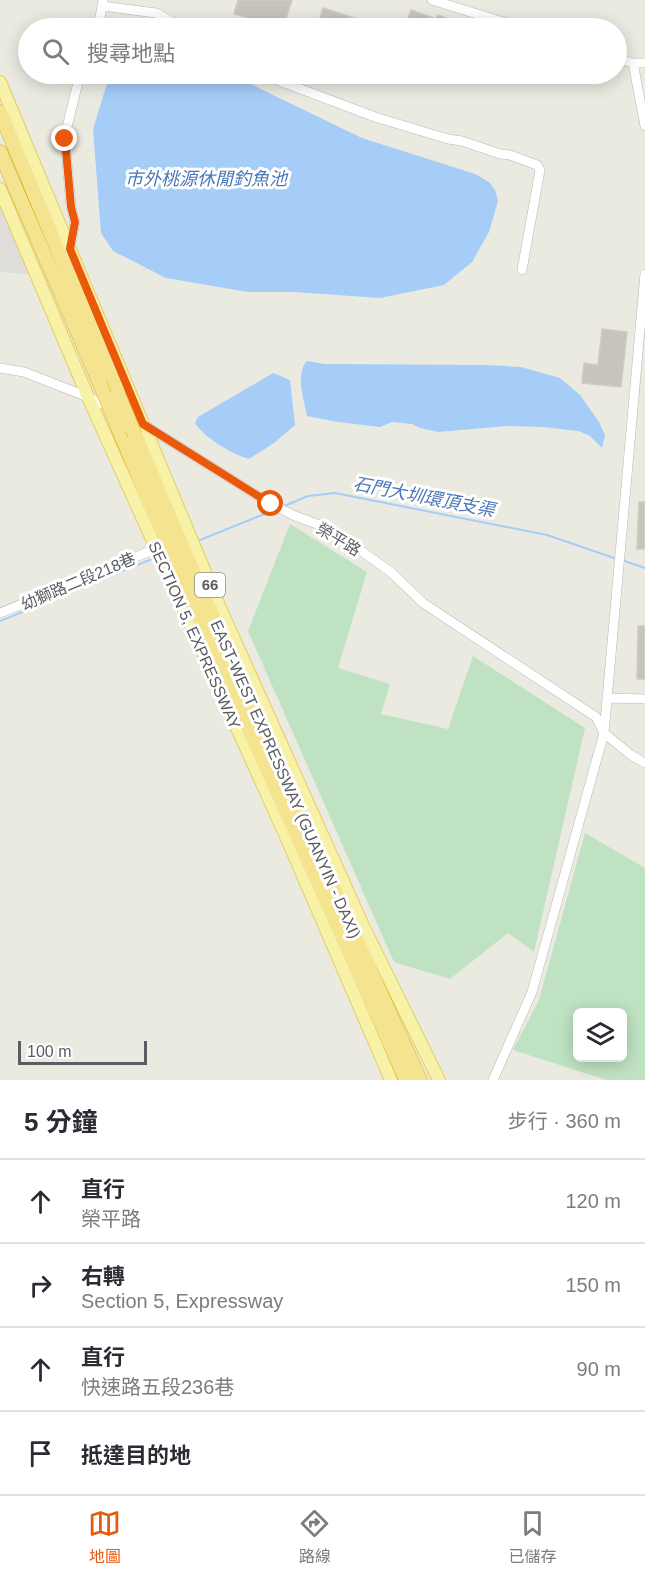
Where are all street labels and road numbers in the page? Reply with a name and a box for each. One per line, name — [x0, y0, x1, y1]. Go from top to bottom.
street label: 榮平路 — [314, 520, 364, 559]
street label: SECTION 5, EXPRESSWAY — [145, 539, 244, 732]
street label: 幼獅路二段218巷 — [18, 550, 138, 613]
road number: 66 — [195, 573, 225, 597]
street label: EAST-WEST EXPRESSWAY (GUANYIN - DAXI) — [207, 618, 364, 941]

